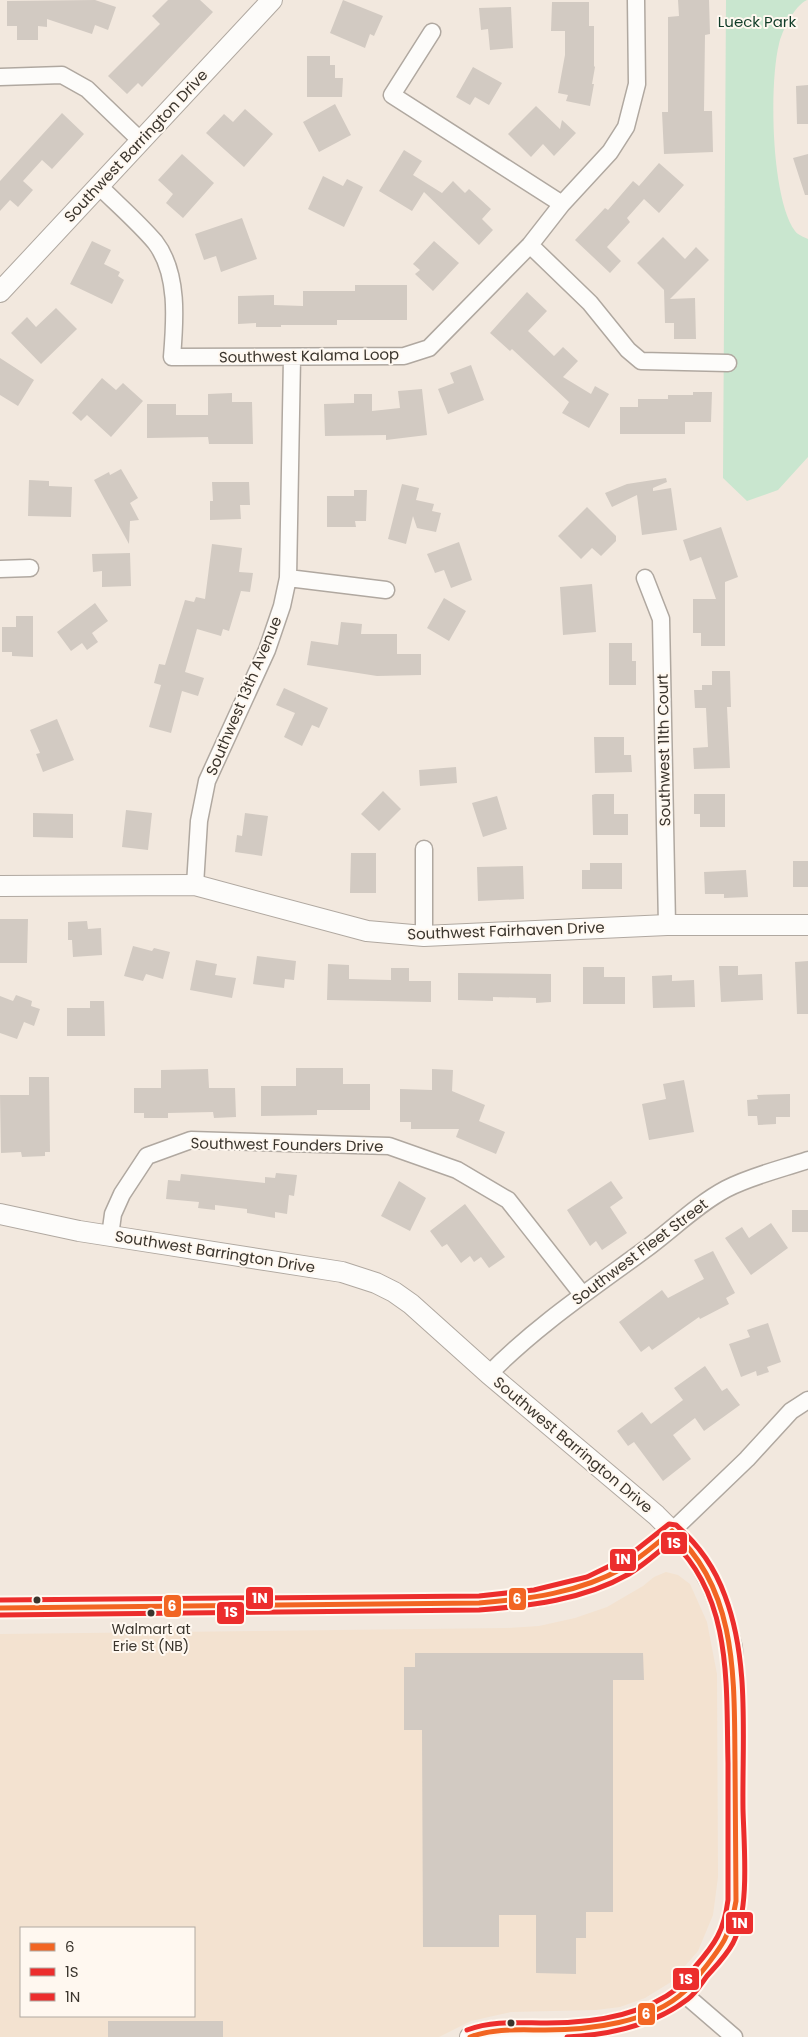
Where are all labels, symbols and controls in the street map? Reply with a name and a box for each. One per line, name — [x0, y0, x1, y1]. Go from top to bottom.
park label: Lueck Park — [718, 11, 796, 32]
street label: Southwest Barrington Drive — [59, 65, 212, 227]
street label: Southwest Kalama Loop — [219, 343, 399, 368]
street label: Southwest 13th Avenue — [200, 613, 287, 779]
street label: Southwest 11th Court — [652, 674, 675, 826]
street label: Southwest Fairhaven Drive — [407, 917, 605, 944]
street label: Southwest Founders Drive — [190, 1132, 384, 1157]
street label: Southwest Fleet Street — [567, 1194, 712, 1310]
street label: Southwest Barrington Drive — [114, 1225, 317, 1278]
street label: Southwest Barrington Drive — [489, 1372, 658, 1518]
line badge: 1S — [660, 1531, 688, 1555]
text: 1S — [667, 1533, 681, 1553]
line badge: 1N — [609, 1548, 637, 1572]
text: 1N — [615, 1549, 631, 1569]
line badge: 1N — [245, 1586, 274, 1610]
line badge: 6 — [508, 1587, 527, 1611]
text: 1N — [252, 1588, 268, 1608]
text: 6 — [513, 1589, 522, 1609]
line badge: 6 — [163, 1594, 182, 1618]
unlabelled marker — [32, 1595, 42, 1605]
text: 6 — [168, 1596, 177, 1616]
line badge: 1S — [216, 1601, 245, 1625]
text: 1S — [224, 1602, 238, 1622]
marker: Walmart at Erie St (NB) — [146, 1608, 156, 1618]
place label: Walmart at Erie St (NB) — [111, 1619, 191, 1656]
line badge: 1N — [725, 1911, 754, 1935]
text: 1N — [732, 1913, 748, 1933]
legend — [20, 1927, 195, 2017]
text: 6 — [65, 1936, 75, 1957]
text: 1S — [65, 1961, 79, 1982]
line badge: 1S — [672, 1967, 700, 1991]
text: 1S — [679, 1969, 693, 1989]
text: 1N — [65, 1986, 80, 2007]
line badge: 6 — [637, 2002, 656, 2026]
text: 6 — [642, 2004, 651, 2024]
unlabelled marker — [506, 2018, 516, 2028]

